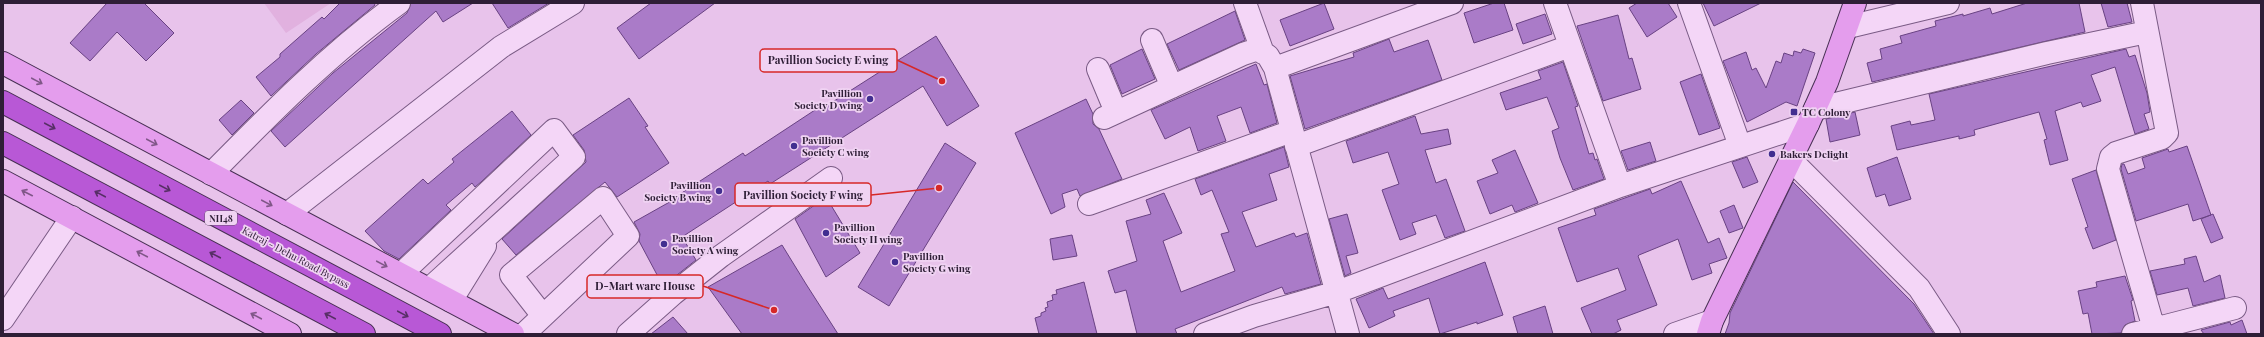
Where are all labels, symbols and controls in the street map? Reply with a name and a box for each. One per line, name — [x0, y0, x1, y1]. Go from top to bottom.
callout: Pavillion Society E wing — [760, 49, 897, 72]
text: Pavillion Society E wing — [768, 52, 889, 67]
one-way arrow — [31, 78, 43, 85]
place label: Pavillion Society D wing — [794, 86, 863, 112]
marker: Pavillion Society D wing — [865, 94, 875, 104]
place label: TC Colony — [1802, 105, 1851, 119]
marker: TC Colony — [1789, 107, 1799, 117]
one-way arrow — [44, 123, 56, 131]
place label: Pavillion Society C wing — [802, 133, 870, 159]
one-way arrow — [146, 139, 158, 147]
marker: Pavillion Society C wing — [789, 141, 799, 151]
place label: Bakers Delight — [1780, 147, 1849, 161]
marker: Bakers Delight — [1767, 149, 1777, 159]
place label: Pavillion Society B wing — [644, 178, 712, 204]
callout: Pavillion Society F wing — [735, 183, 871, 206]
one-way arrow — [158, 184, 170, 192]
marker: Pavillion Society B wing — [714, 186, 724, 196]
text: Pavillion Society F wing — [743, 187, 864, 202]
one-way arrow — [21, 189, 33, 196]
one-way arrow — [94, 190, 106, 198]
one-way arrow — [261, 200, 273, 208]
road number: NH48 — [205, 211, 237, 225]
place label: Pavillion Society H wing — [834, 220, 903, 246]
street label: Katraj - Dehu Road Bypass — [240, 223, 352, 291]
marker: Pavillion Society H wing — [821, 228, 831, 238]
place label: Pavillion Society A wing — [672, 231, 739, 257]
marker: Pavillion Society A wing — [659, 239, 669, 249]
place label: Pavillion Society G wing — [903, 249, 971, 275]
one-way arrow — [136, 250, 148, 257]
one-way arrow — [209, 251, 221, 258]
marker: Pavillion Society G wing — [890, 257, 900, 267]
one-way arrow — [375, 261, 387, 268]
callout: D-Mart ware House — [587, 275, 703, 298]
text: D-Mart ware House — [595, 278, 696, 293]
one-way arrow — [250, 311, 262, 319]
one-way arrow — [397, 311, 409, 319]
one-way arrow — [324, 312, 336, 319]

